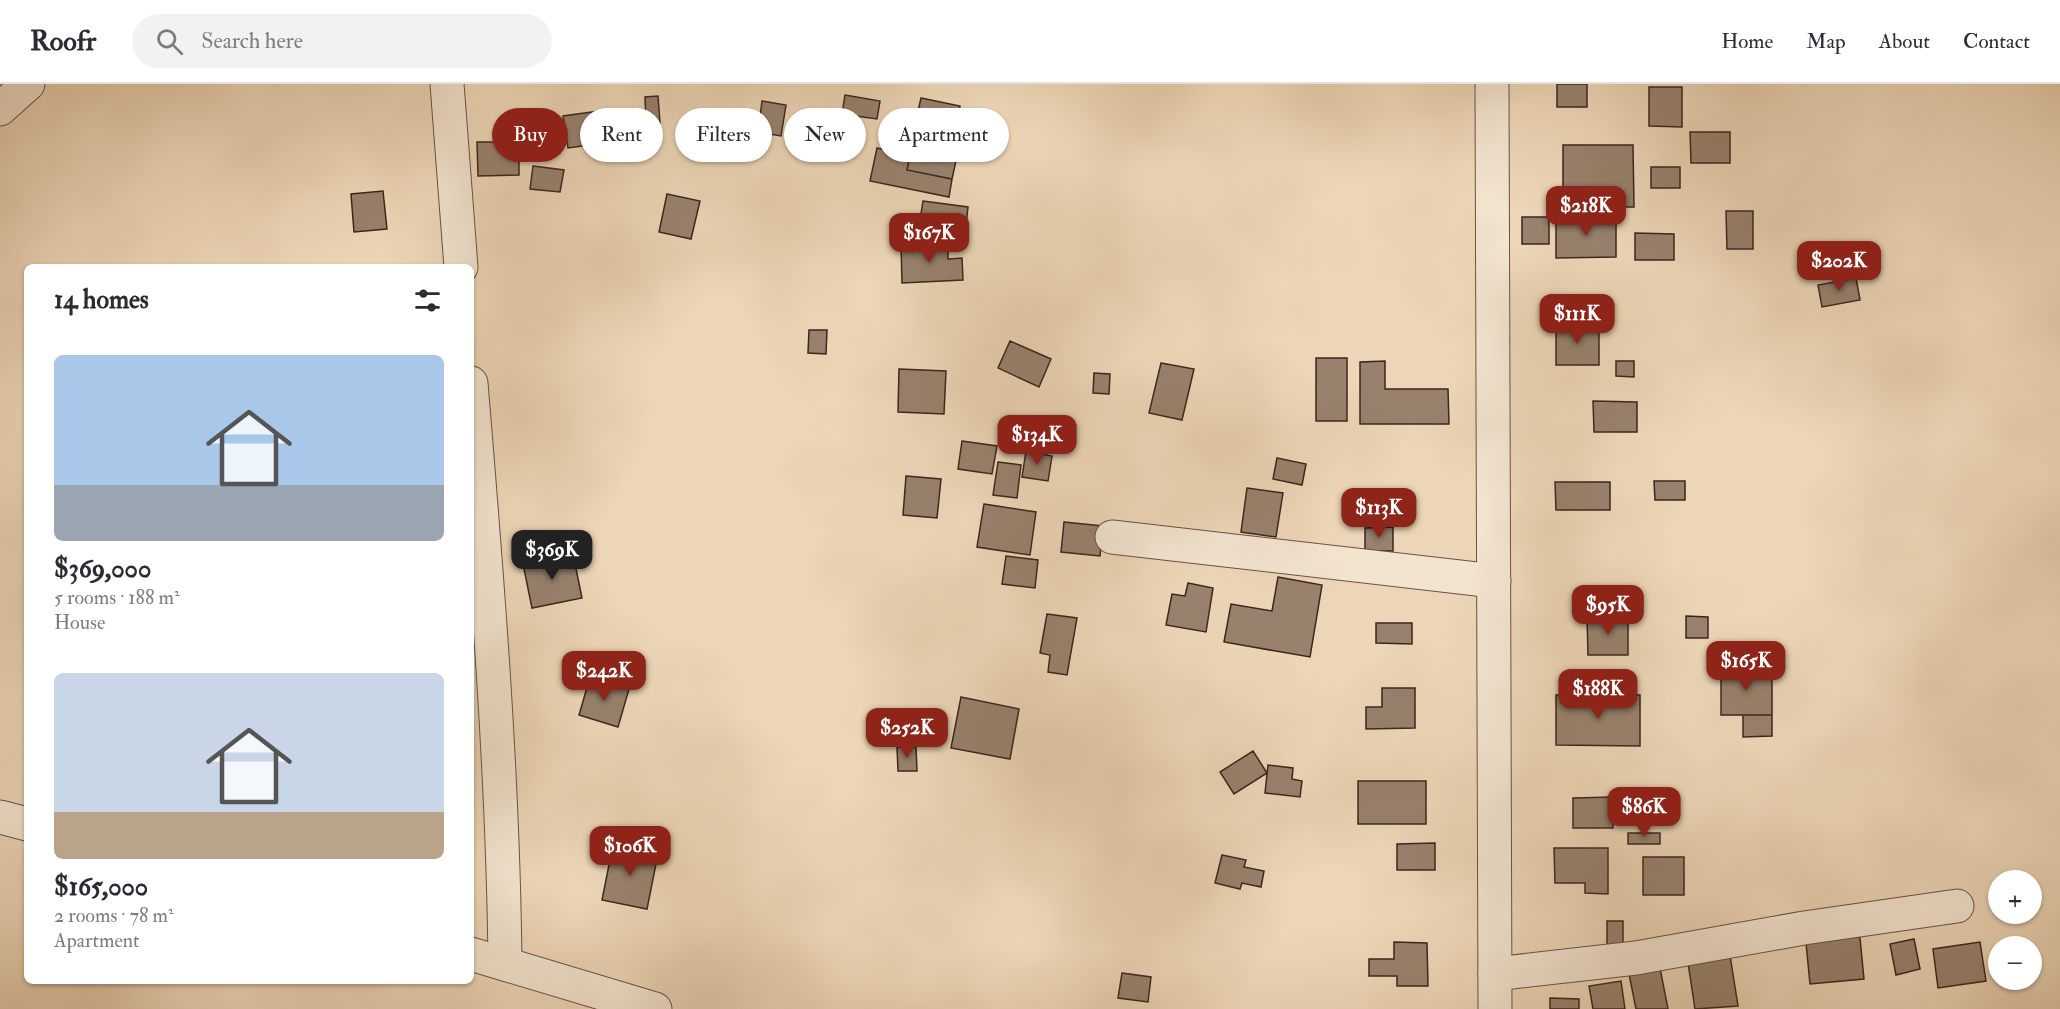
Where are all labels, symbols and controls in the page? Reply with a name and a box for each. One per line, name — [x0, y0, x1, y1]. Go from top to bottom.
search box — [132, 14, 552, 68]
text: Roofr — [30, 24, 96, 59]
icon: search — [153, 25, 186, 58]
text: Search here — [201, 27, 303, 55]
text: Home — [1721, 28, 1773, 55]
text: Map — [1806, 28, 1846, 55]
text: About — [1879, 28, 1930, 55]
text: Contact — [1963, 28, 2030, 55]
chip: Buy — [492, 108, 568, 162]
chip: Rent — [580, 108, 663, 162]
chip: Filters — [675, 108, 772, 162]
chip: New — [784, 108, 866, 162]
chip: Apartment — [878, 108, 1009, 162]
pin: $218K — [1544, 186, 1628, 237]
text: $218K — [1560, 193, 1612, 218]
pin: $167K — [887, 213, 971, 264]
text: $167K — [903, 220, 955, 245]
pin: $202K — [1797, 241, 1881, 292]
text: $202K — [1811, 248, 1867, 273]
text: 14 homes — [54, 284, 149, 316]
icon: filters — [411, 284, 444, 317]
pin: $111K — [1535, 294, 1619, 345]
text: $111K — [1554, 301, 1600, 326]
icon: home — [195, 394, 303, 502]
pin: $134K — [995, 415, 1079, 466]
text: $134K — [1012, 422, 1062, 447]
pin: $113K — [1337, 488, 1421, 539]
text: $113K — [1355, 495, 1403, 520]
pin: $369K — [510, 530, 594, 581]
text: $369K — [525, 537, 579, 562]
text: $369,000 — [54, 553, 151, 585]
text: 5 rooms · 188 m² — [54, 585, 180, 610]
pin: $95K — [1572, 585, 1644, 636]
text: $95K — [1586, 592, 1630, 617]
text: House — [54, 610, 105, 635]
pin: $165K — [1704, 641, 1788, 692]
text: $165K — [1720, 648, 1772, 673]
pin: $242K — [562, 651, 646, 702]
text: $242K — [576, 658, 632, 683]
pin: $188K — [1556, 669, 1640, 720]
text: $188K — [1572, 676, 1624, 701]
pin: $252K — [865, 708, 949, 759]
icon: home — [195, 712, 303, 820]
text: $252K — [880, 715, 934, 740]
pin: $86K — [1608, 787, 1680, 838]
text: $86K — [1622, 794, 1666, 819]
pin: $106K — [588, 826, 672, 877]
text: $106K — [604, 833, 656, 858]
map controls — [1988, 870, 2042, 990]
button: + — [1988, 870, 2042, 924]
text: $165,000 — [54, 871, 148, 903]
text: 2 rooms · 78 m² — [54, 903, 174, 928]
text: Apartment — [54, 928, 139, 953]
button: − — [1988, 936, 2042, 990]

